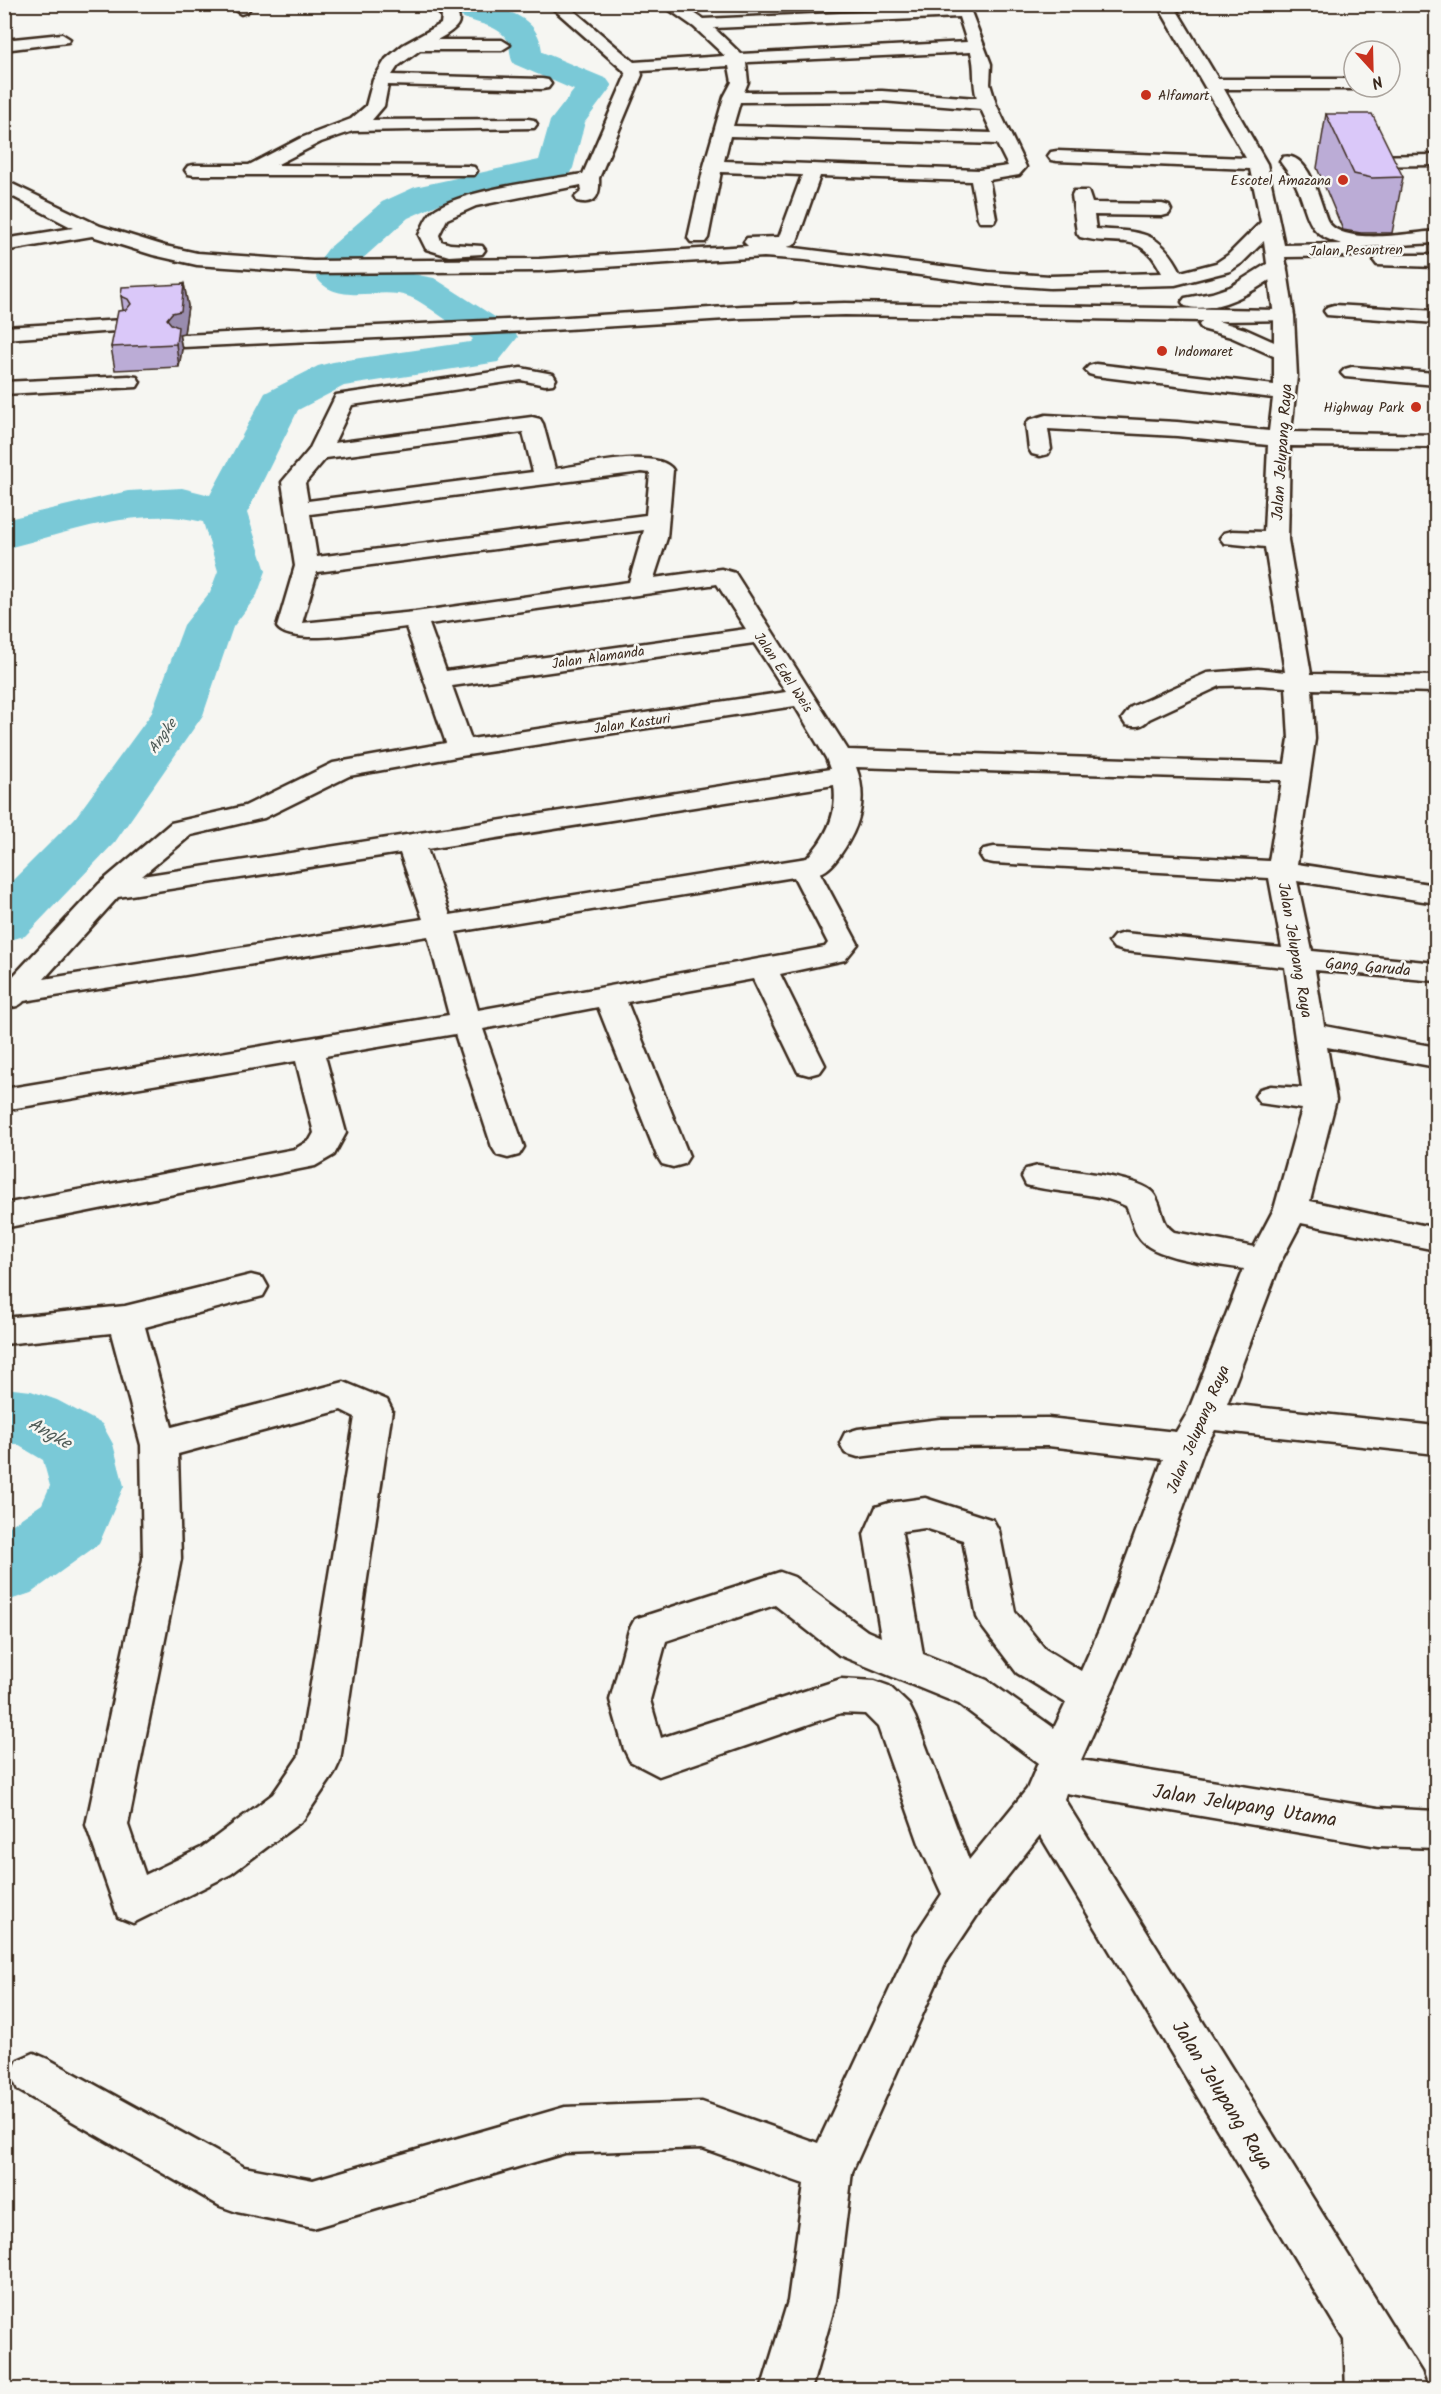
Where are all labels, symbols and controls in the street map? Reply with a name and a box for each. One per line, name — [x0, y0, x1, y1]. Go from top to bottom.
north arrow — [1342, 39, 1402, 99]
text: N — [1368, 68, 1386, 95]
place label: Alfamart — [1158, 85, 1210, 107]
marker: Alfamart — [1139, 88, 1153, 102]
place label: Escotel Amazana — [1231, 170, 1331, 192]
marker: Escotel Amazana — [1336, 173, 1350, 187]
street label: Jalan Pesantren — [1309, 239, 1403, 263]
place label: Indomaret — [1174, 341, 1234, 363]
marker: Indomaret — [1155, 344, 1169, 358]
street label: Jalan Jelupang Raya — [1265, 383, 1300, 521]
place label: Highway Park — [1324, 397, 1404, 419]
marker: Highway Park — [1409, 400, 1423, 414]
street label: Jalan Edel Weis — [748, 628, 818, 717]
street label: Jalan Alamanda — [550, 641, 646, 675]
street label: Jalan Kasturi — [592, 708, 673, 740]
water label: Angke — [142, 713, 184, 759]
street label: Jalan Jelupang Raya — [1270, 881, 1319, 1020]
street label: Gang Garuda — [1324, 951, 1412, 984]
street label: Jalan Jelupang Raya — [1160, 1362, 1237, 1498]
water label: Angke — [22, 1411, 78, 1459]
street label: Jalan Jelupang Utama — [1150, 1777, 1339, 1837]
street label: Jalan Jelupang Raya — [1162, 2015, 1280, 2177]

